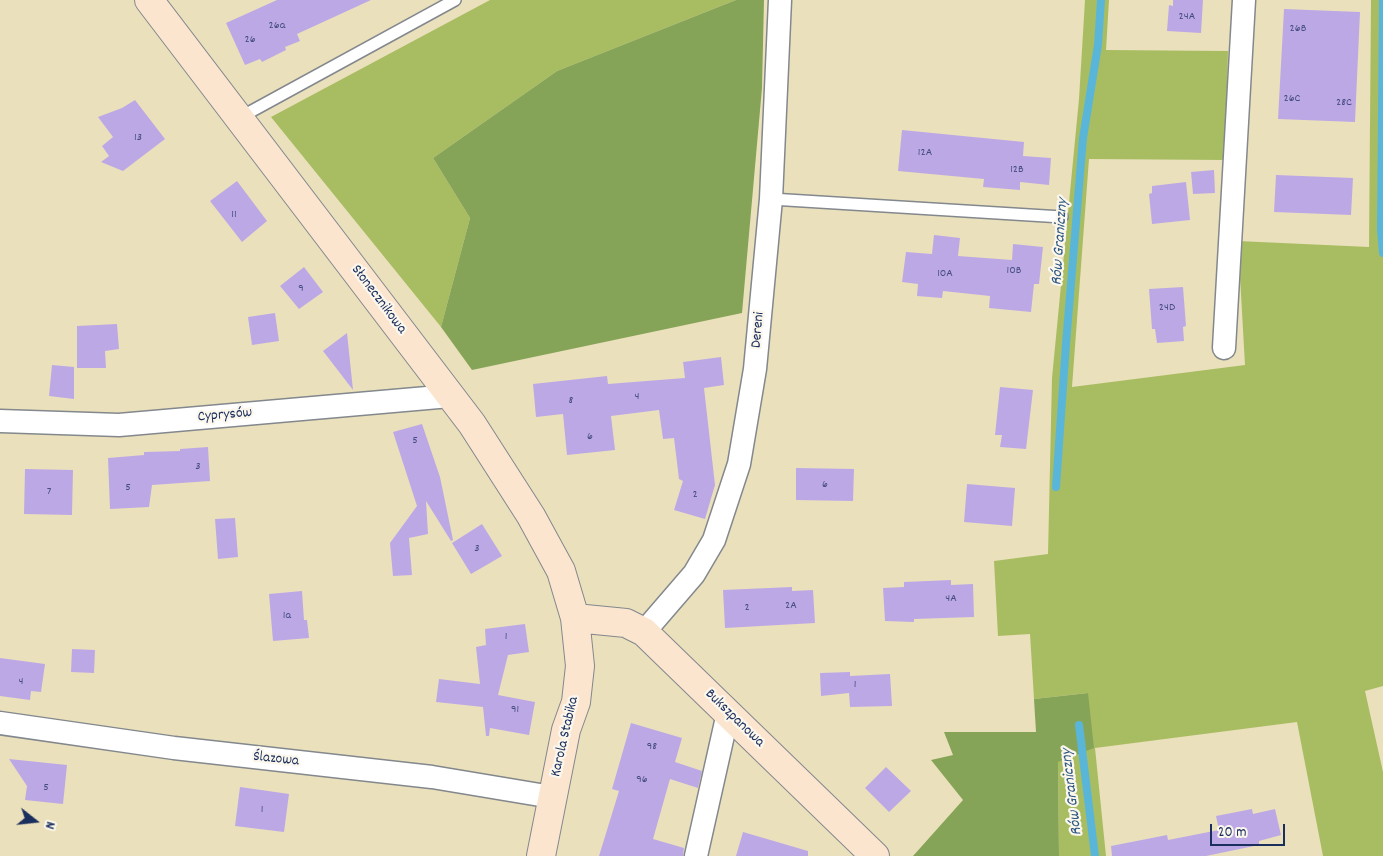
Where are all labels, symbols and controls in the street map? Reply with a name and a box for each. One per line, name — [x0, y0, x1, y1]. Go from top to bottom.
house number: 24A — [1179, 10, 1195, 24]
house number: 26a — [269, 19, 285, 33]
house number: 26B — [1290, 22, 1306, 36]
house number: 26 — [244, 33, 256, 47]
house number: 26C — [1283, 92, 1301, 106]
house number: 28C — [1336, 96, 1352, 110]
house number: 13 — [134, 131, 142, 145]
house number: 12A — [918, 146, 932, 160]
house number: 12B — [1010, 163, 1024, 177]
water label: Rów Graniczny — [1048, 198, 1074, 286]
house number: 11 — [231, 208, 237, 222]
street label: Słonecznikowa — [346, 262, 410, 338]
house number: 10B — [1007, 264, 1021, 278]
house number: 10A — [937, 267, 953, 281]
house number: 9 — [298, 282, 304, 296]
house number: 24D — [1159, 301, 1175, 315]
street label: Dereni — [748, 311, 770, 349]
house number: 4 — [635, 390, 639, 404]
house number: 8 — [569, 394, 573, 408]
street label: Cyprysów — [197, 405, 253, 427]
house number: 6 — [587, 430, 593, 444]
house number: 5 — [412, 434, 418, 448]
house number: 3 — [195, 460, 201, 474]
house number: 6 — [822, 478, 828, 492]
house number: 5 — [125, 481, 131, 495]
house number: 7 — [47, 485, 51, 499]
house number: 2 — [692, 488, 698, 502]
house number: 3 — [474, 542, 480, 556]
house number: 4A — [945, 592, 957, 606]
house number: 2A — [785, 599, 797, 613]
house number: 2 — [744, 601, 750, 615]
house number: 1a — [283, 609, 291, 623]
house number: 1 — [505, 630, 507, 644]
house number: 4 — [19, 675, 23, 689]
house number: 1 — [854, 678, 856, 692]
street label: Bukszpanowa — [700, 686, 768, 752]
street label: Karola Stabika — [548, 695, 584, 779]
house number: 91 — [511, 703, 519, 717]
house number: 98 — [647, 740, 657, 754]
water label: Rów Graniczny — [1058, 748, 1088, 836]
street label: Ślazowa — [252, 749, 300, 771]
house number: 96 — [636, 773, 648, 787]
house number: 5 — [43, 781, 49, 795]
north arrow — [10, 796, 60, 846]
house number: 1 — [261, 803, 263, 817]
scale bar — [1213, 814, 1288, 846]
text: N — [39, 819, 60, 831]
text: 20 m — [1218, 822, 1246, 844]

